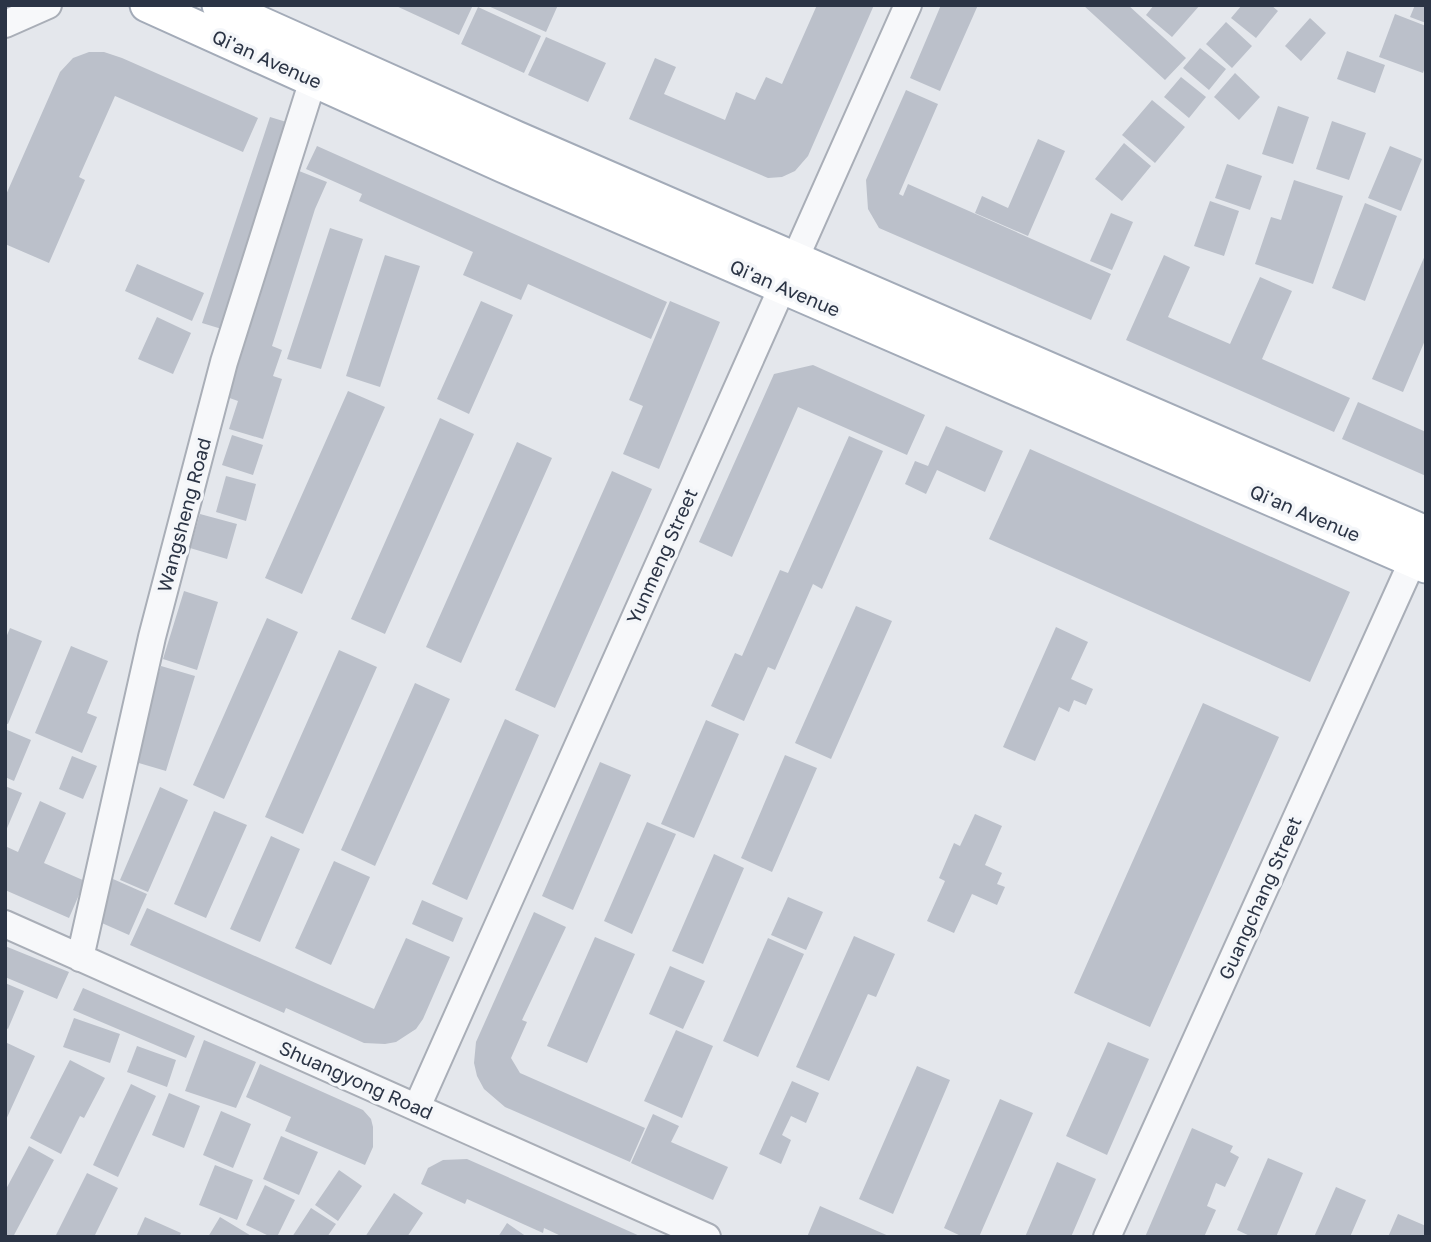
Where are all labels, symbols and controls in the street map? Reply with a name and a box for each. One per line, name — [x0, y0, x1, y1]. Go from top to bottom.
street label: Qi'an Avenue — [209, 24, 326, 93]
street label: Qi'an Avenue — [727, 254, 844, 321]
street label: Wangsheng Road — [152, 435, 215, 595]
street label: Qi'an Avenue — [1247, 479, 1364, 546]
street label: Yunmeng Street — [621, 484, 702, 627]
street label: Guangchang Street — [1213, 813, 1306, 983]
street label: Shuangyong Road — [276, 1035, 437, 1124]

